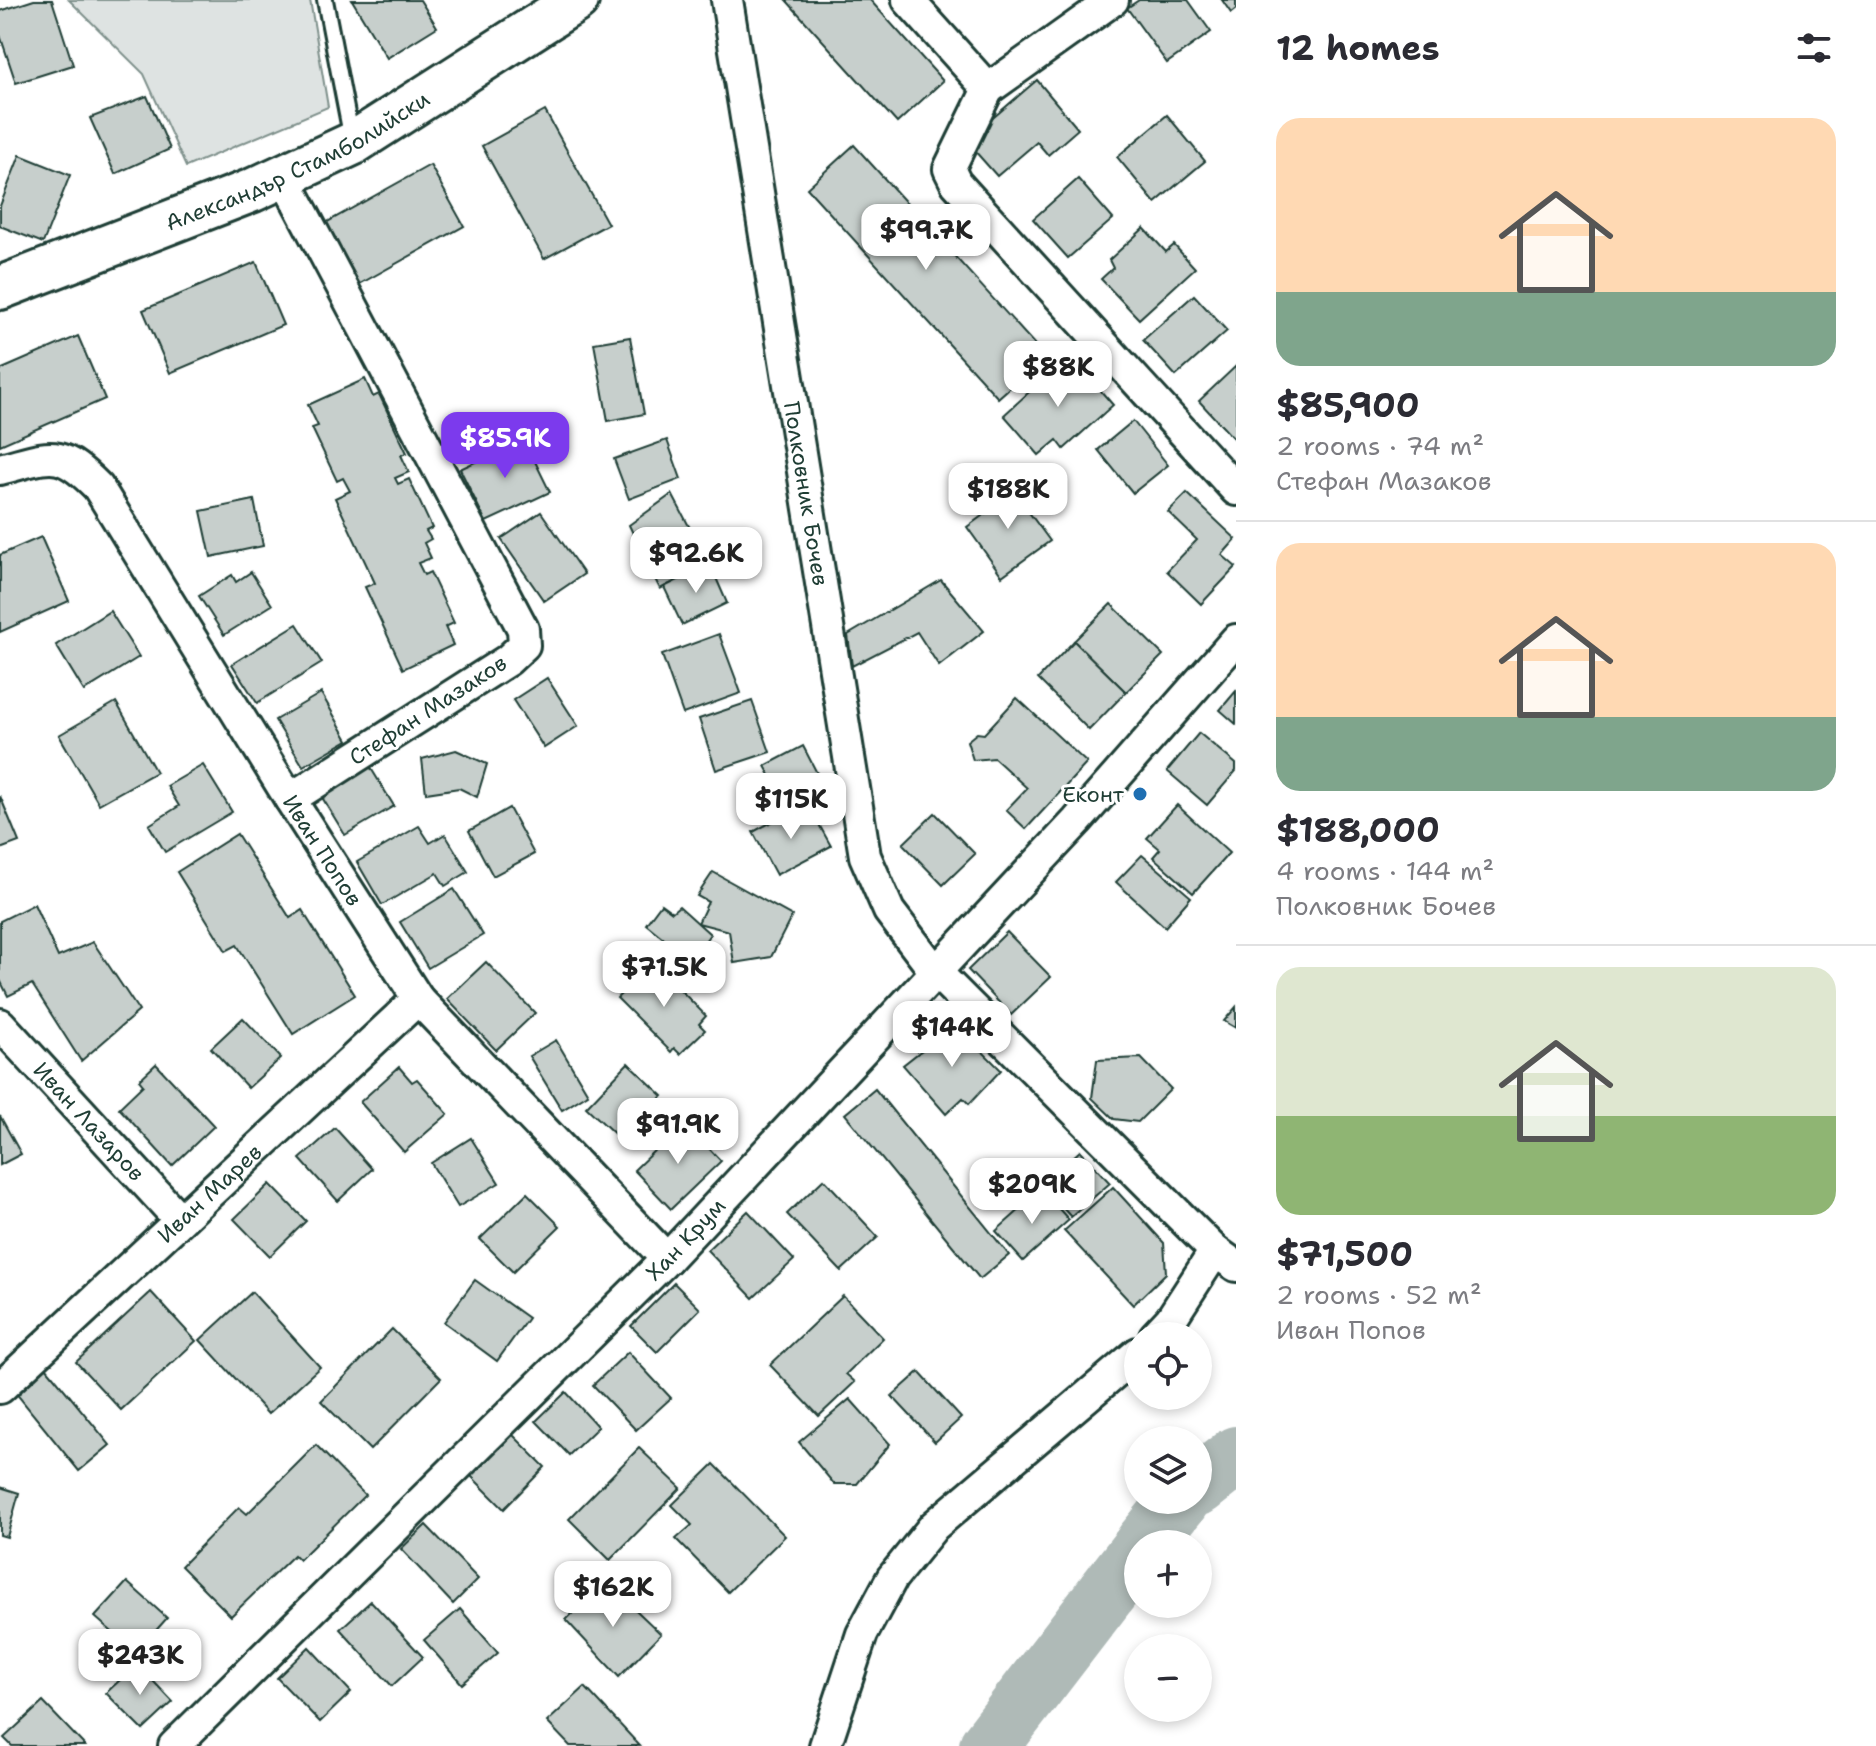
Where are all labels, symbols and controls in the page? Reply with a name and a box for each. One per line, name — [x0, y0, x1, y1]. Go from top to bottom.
text: 12 homes — [1276, 25, 1440, 71]
icon: filters — [1792, 26, 1836, 70]
street label: Александър Стамболийски — [161, 84, 435, 237]
icon: home — [1484, 170, 1628, 314]
pin: $99.7K — [861, 204, 991, 272]
text: $99.7K — [879, 212, 973, 247]
pin: $88K — [1011, 341, 1105, 409]
text: $88K — [1022, 349, 1094, 384]
text: $85,900 — [1276, 382, 1420, 428]
street label: Полковник Бочев — [777, 399, 836, 588]
pin: $85.9K — [440, 412, 570, 480]
text: $85.9K — [459, 420, 551, 455]
text: 2 rooms · 74 m² — [1276, 428, 1484, 463]
pin: $188K — [952, 463, 1064, 531]
text: Стефан Мазаков — [1276, 463, 1492, 498]
text: $188K — [966, 471, 1050, 506]
pin: $92.6K — [631, 527, 761, 595]
text: $92.6K — [648, 535, 744, 570]
icon: home — [1484, 595, 1628, 739]
street label: Стефан Мазаков — [344, 648, 512, 772]
pin: $115K — [735, 773, 847, 841]
place label: Еконт — [1062, 780, 1125, 809]
text: $115K — [754, 781, 828, 816]
marker: Еконт — [1131, 785, 1149, 803]
street label: Иван Попов — [276, 789, 369, 911]
text: $188,000 — [1276, 807, 1440, 853]
text: 4 rooms · 144 m² — [1276, 853, 1494, 888]
text: Полковник Бочев — [1276, 888, 1496, 923]
pin: $71.5K — [599, 941, 729, 1009]
text: $71.5K — [621, 949, 707, 984]
pin: $144K — [896, 1001, 1008, 1069]
text: $144K — [911, 1009, 993, 1044]
icon: home — [1484, 1019, 1628, 1163]
street label: Иван Лазаров — [27, 1056, 151, 1187]
pin: $91.9K — [613, 1098, 743, 1166]
text: $91.9K — [635, 1106, 721, 1141]
street label: Иван Марев — [151, 1137, 268, 1249]
pin: $209K — [976, 1158, 1088, 1226]
text: $209K — [988, 1166, 1076, 1201]
street label: Хан Крум — [639, 1192, 731, 1287]
text: $71,500 — [1276, 1231, 1413, 1277]
text: 2 rooms · 52 m² — [1276, 1277, 1482, 1312]
text: Иван Попов — [1276, 1312, 1426, 1347]
map controls — [1124, 1322, 1212, 1722]
button: locate — [1124, 1322, 1212, 1410]
button: layers — [1124, 1426, 1212, 1514]
button: + — [1124, 1530, 1212, 1618]
pin: $162K — [557, 1561, 669, 1629]
text: $162K — [572, 1569, 654, 1604]
pin: $243K — [84, 1629, 196, 1697]
button: − — [1124, 1634, 1212, 1722]
text: $243K — [96, 1637, 184, 1672]

